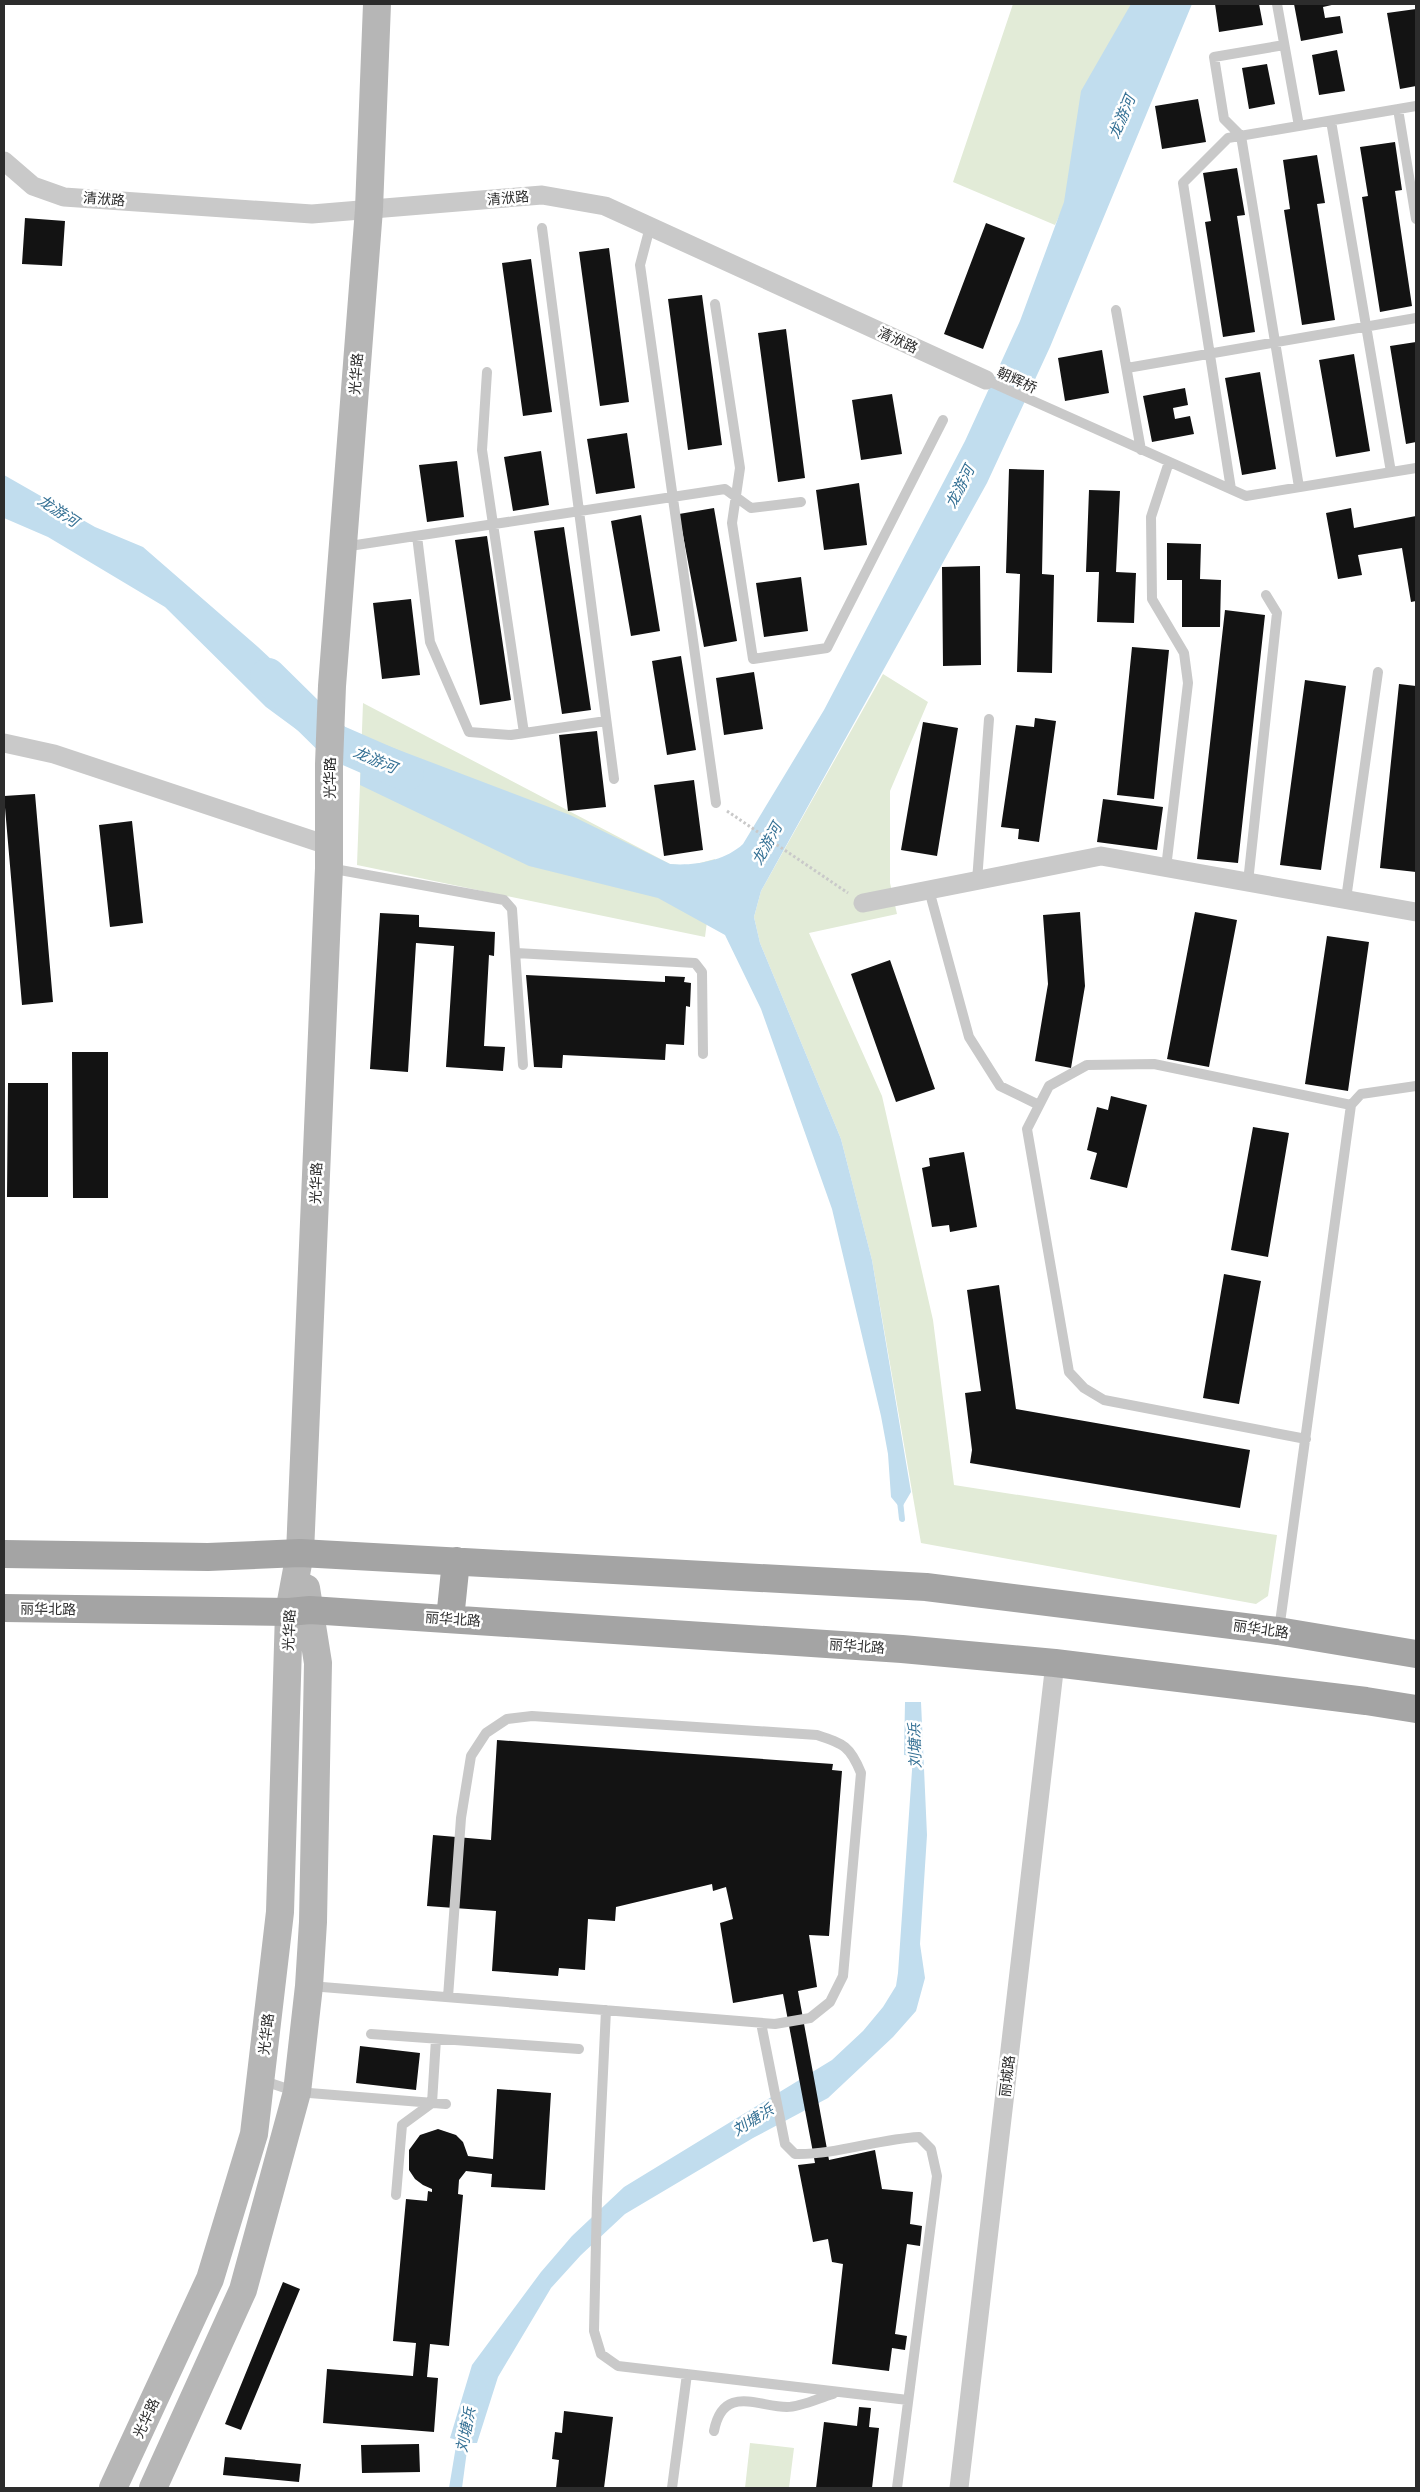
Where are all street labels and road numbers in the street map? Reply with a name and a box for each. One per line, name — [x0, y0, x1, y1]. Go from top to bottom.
street label: 清洑路 — [486, 187, 530, 209]
street label: 清洑路 — [82, 189, 126, 209]
street label: 清洑路 — [875, 323, 921, 357]
street label: 光华路 — [346, 352, 366, 396]
street label: 朝辉桥 — [994, 363, 1040, 397]
street label: 光华路 — [321, 757, 339, 799]
street label: 光华路 — [306, 1162, 326, 1204]
street label: 丽华北路 — [20, 1600, 76, 1618]
street label: 丽华北路 — [424, 1608, 482, 1630]
street label: 光华路 — [279, 1609, 299, 1651]
street label: 丽华北路 — [1232, 1616, 1290, 1642]
street label: 丽华北路 — [828, 1635, 886, 1657]
street label: 光华路 — [255, 2012, 277, 2056]
street label: 丽城路 — [996, 2054, 1018, 2098]
street label: 光华路 — [129, 2395, 163, 2441]

